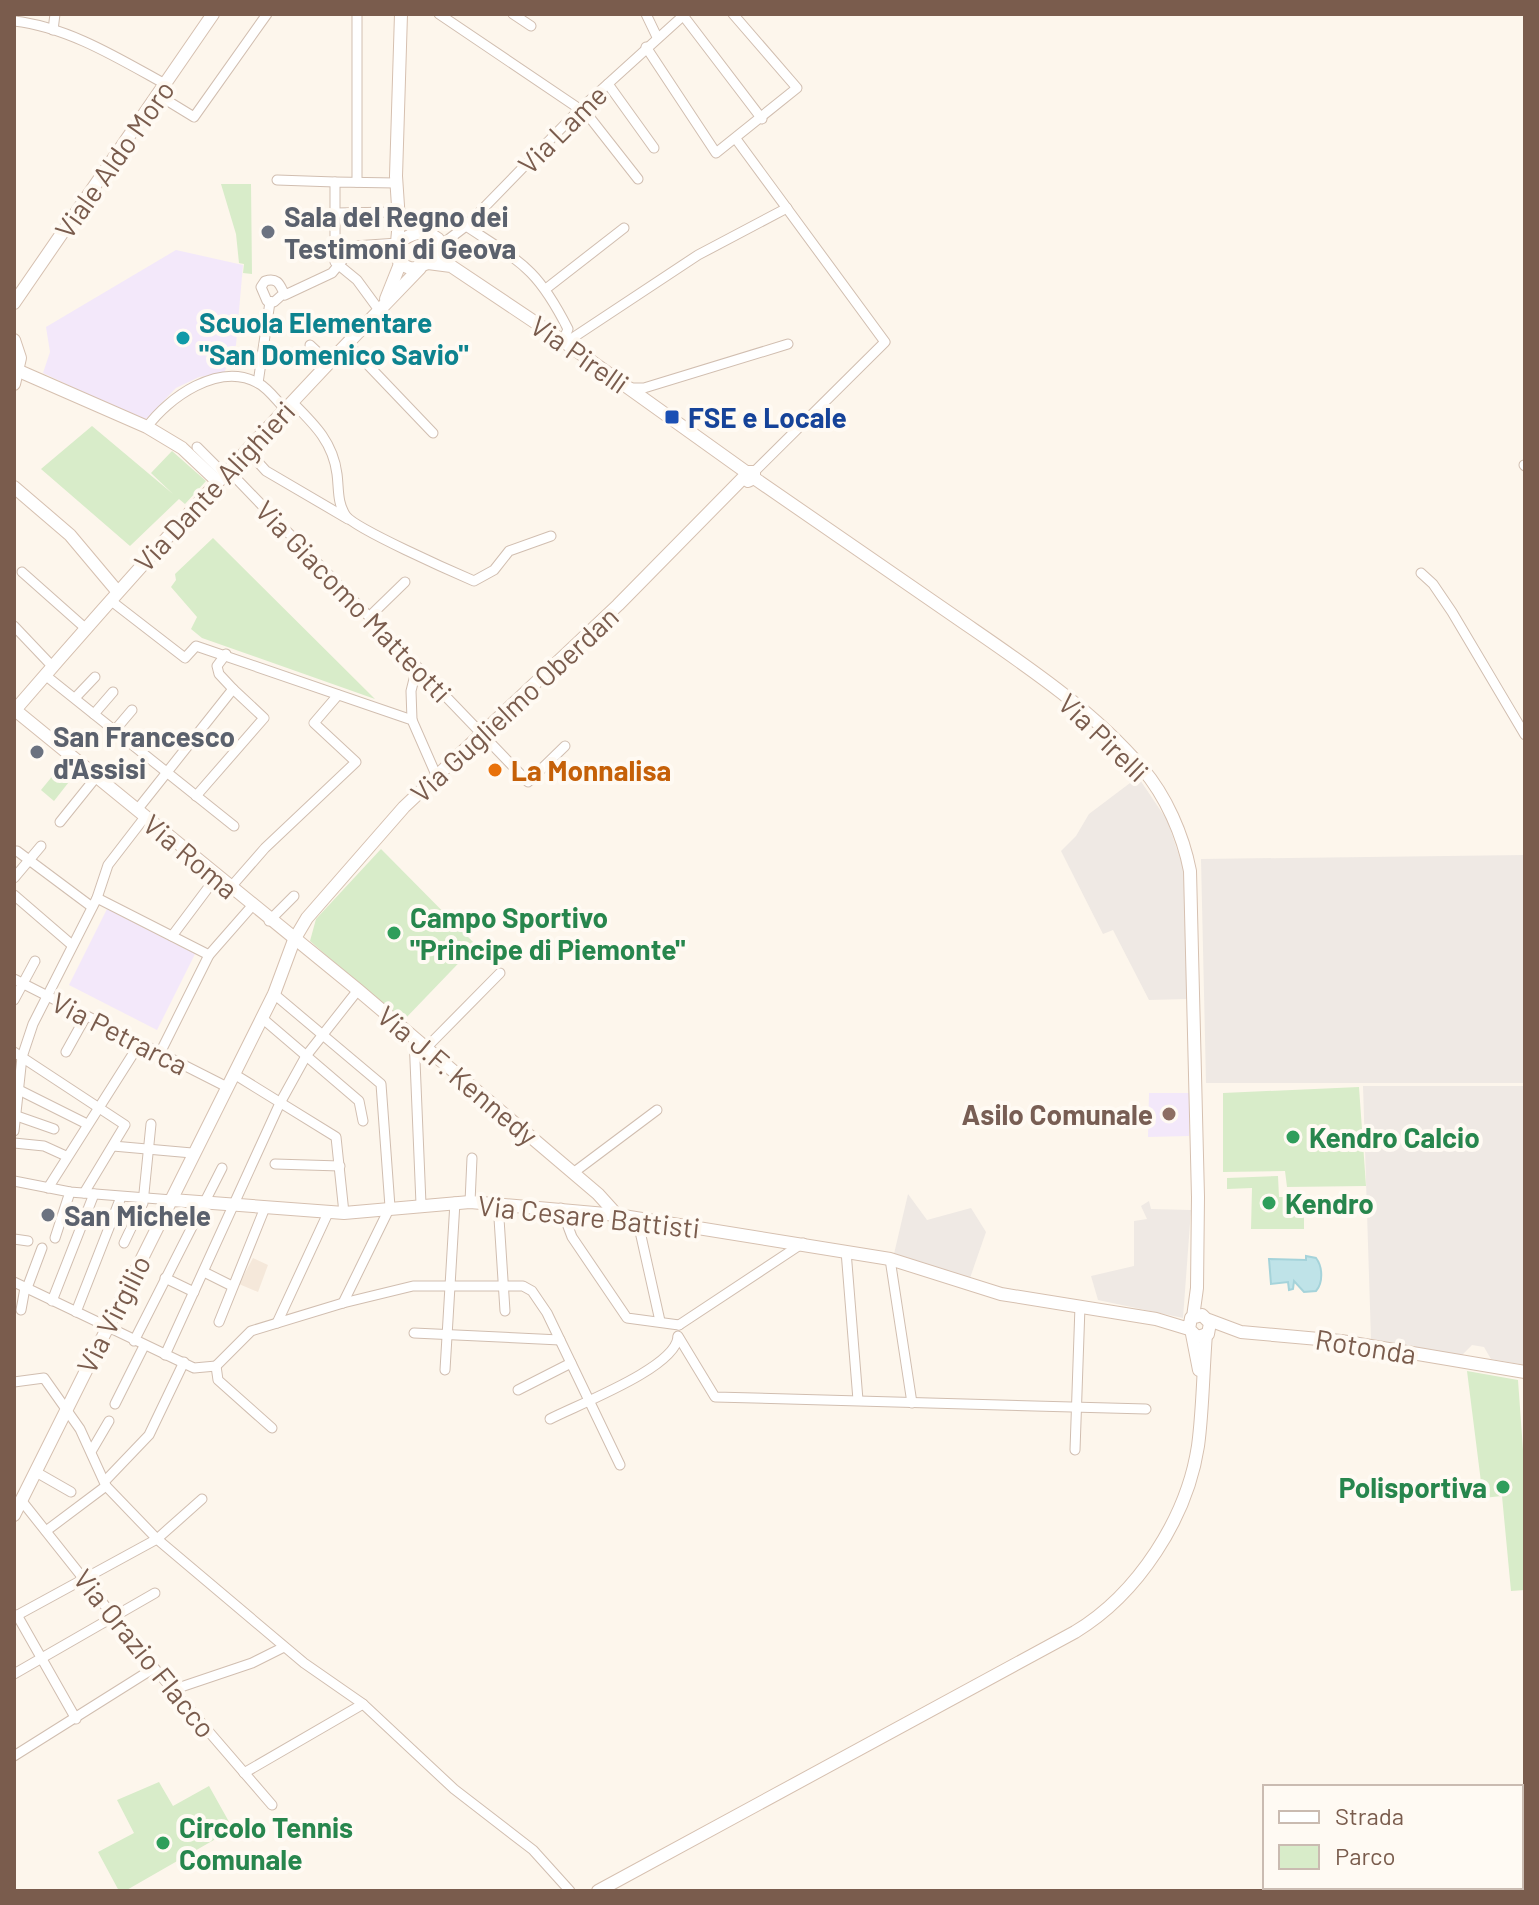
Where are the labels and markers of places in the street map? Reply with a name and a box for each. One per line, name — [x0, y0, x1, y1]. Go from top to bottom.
place label: Sala del Regno dei Testimoni di Geova — [284, 199, 516, 265]
marker: Sala del Regno dei Testimoni di Geova — [259, 223, 277, 241]
place label: Scuola Elementare "San Domenico Savio" — [199, 305, 469, 371]
marker: Scuola Elementare "San Domenico Savio" — [174, 329, 192, 347]
place label: FSE e Locale — [688, 400, 847, 434]
marker: FSE e Locale — [663, 408, 681, 426]
place label: San Francesco d'Assisi — [53, 719, 235, 785]
marker: San Francesco d'Assisi — [28, 743, 46, 761]
place label: La Monnalisa — [511, 753, 671, 787]
marker: La Monnalisa — [486, 761, 504, 779]
place label: Campo Sportivo "Principe di Piemonte" — [410, 900, 685, 966]
marker: Campo Sportivo "Principe di Piemonte" — [385, 924, 403, 942]
place label: Asilo Comunale — [962, 1097, 1153, 1131]
marker: Asilo Comunale — [1160, 1105, 1178, 1123]
place label: Kendro Calcio — [1309, 1120, 1480, 1154]
marker: Kendro Calcio — [1284, 1128, 1302, 1146]
place label: Kendro — [1285, 1186, 1374, 1220]
marker: Kendro — [1260, 1194, 1278, 1212]
place label: San Michele — [64, 1198, 211, 1232]
marker: San Michele — [39, 1206, 57, 1224]
place label: Polisportiva — [1339, 1470, 1487, 1504]
marker: Polisportiva — [1494, 1478, 1512, 1496]
place label: Circolo Tennis Comunale — [179, 1810, 353, 1876]
marker: Circolo Tennis Comunale — [154, 1834, 172, 1852]

